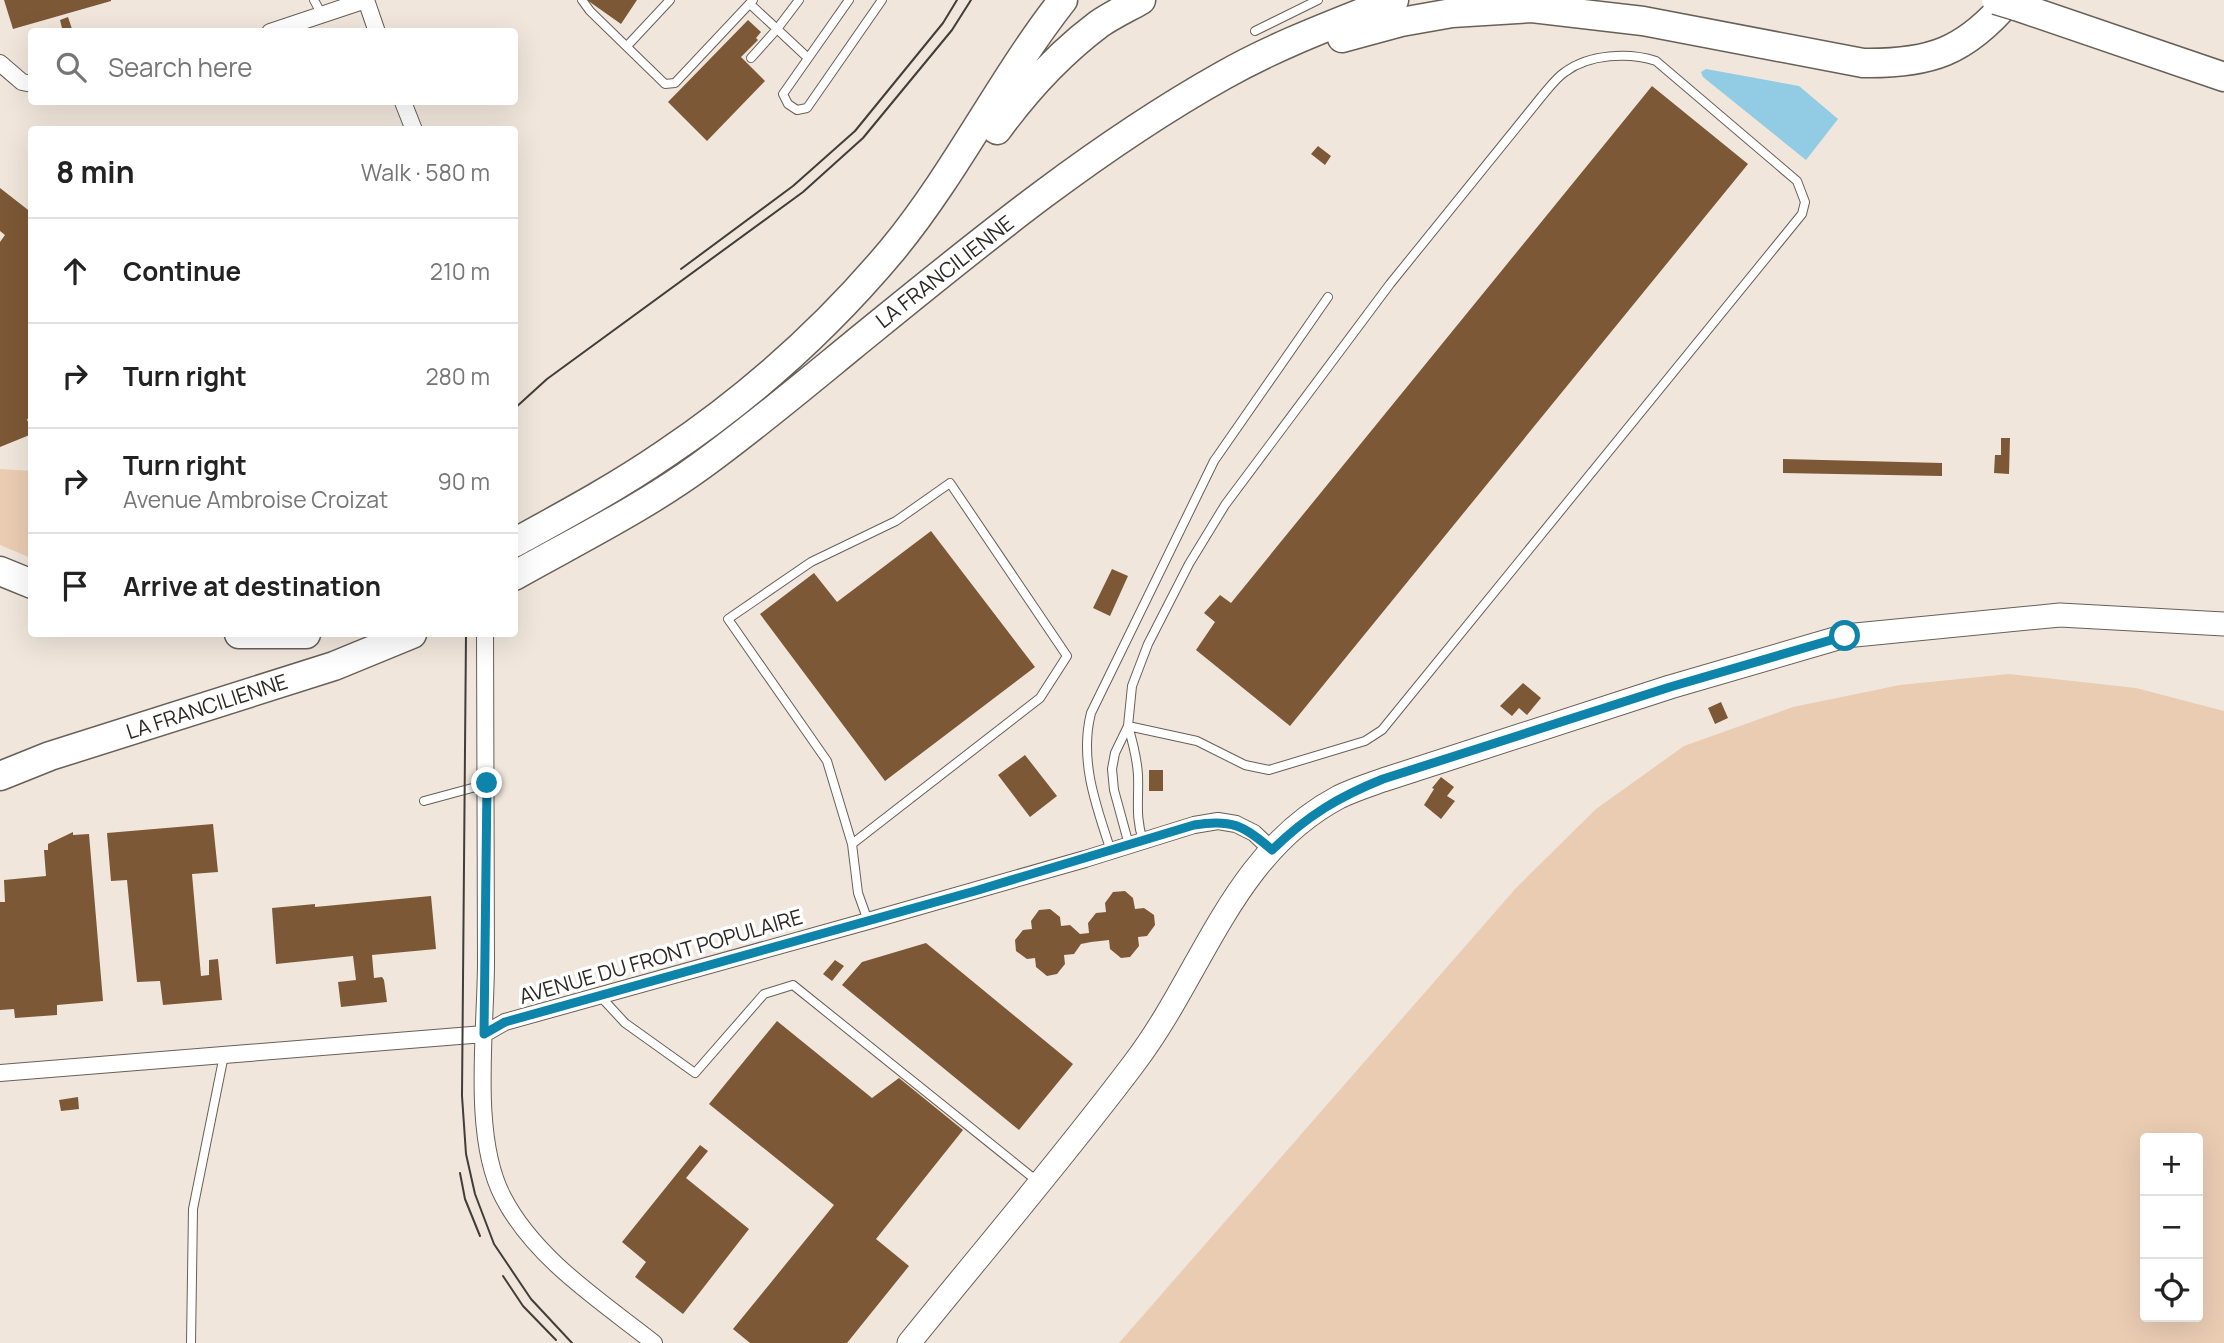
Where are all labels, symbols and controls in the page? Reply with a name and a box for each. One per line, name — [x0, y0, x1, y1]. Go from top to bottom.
search box — [28, 28, 518, 105]
icon: search — [52, 48, 90, 86]
text: Search here — [108, 49, 253, 85]
text: 8 min — [56, 151, 135, 192]
text: Walk · 580 m — [361, 156, 490, 188]
street label: LA FRANCILIENNE — [870, 208, 1019, 334]
icon: ahead — [56, 252, 94, 290]
text: Continue — [123, 253, 241, 289]
text: 210 m — [430, 255, 490, 287]
icon: right — [56, 357, 94, 395]
text: Turn right — [123, 358, 247, 394]
text: 280 m — [425, 360, 490, 392]
text: Turn right — [123, 447, 247, 483]
icon: right — [56, 462, 94, 500]
text: 90 m — [438, 465, 490, 497]
text: Avenue Ambroise Croizat — [123, 483, 388, 515]
icon: arrive — [56, 567, 94, 605]
text: Arrive at destination — [123, 568, 381, 604]
route start — [1829, 620, 1860, 651]
street label: LA FRANCILIENNE — [122, 667, 291, 745]
route end — [471, 767, 502, 798]
street label: AVENUE DU FRONT POPULAIRE — [516, 902, 806, 1010]
map controls — [2140, 1133, 2203, 1322]
button: + — [2140, 1133, 2203, 1196]
button: − — [2140, 1196, 2203, 1259]
button: locate — [2140, 1259, 2203, 1322]

